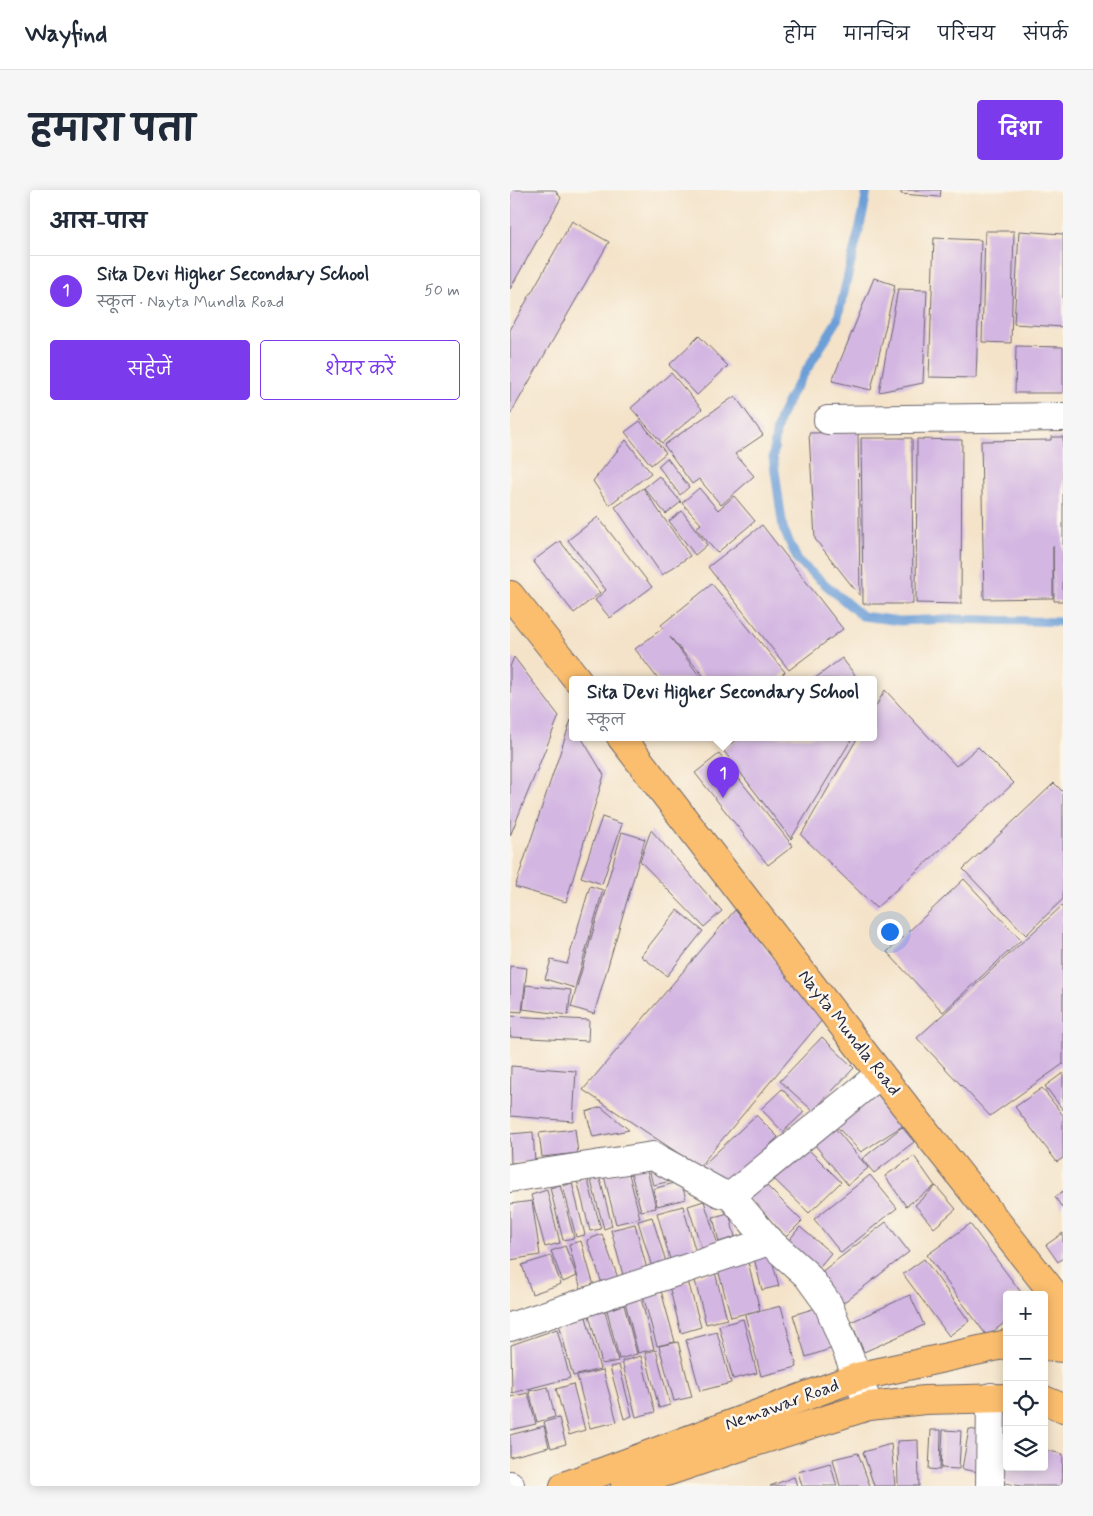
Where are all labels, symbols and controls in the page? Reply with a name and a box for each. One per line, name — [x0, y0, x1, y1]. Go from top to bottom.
text: Wayfind — [25, 19, 107, 50]
text: होम — [784, 23, 816, 47]
text: मानचित्र — [844, 23, 910, 47]
text: परिचय — [938, 23, 995, 47]
text: संपर्क — [1023, 23, 1068, 47]
button: दिशा — [977, 100, 1063, 160]
text: हमारा पता — [30, 107, 195, 153]
text: आस-पास — [50, 208, 147, 236]
text: Sita Devi Higher Secondary School — [97, 262, 369, 287]
text: 1 — [62, 280, 70, 301]
text: 50 m — [424, 280, 460, 301]
text: स्कूल · Nayta Mundla Road — [97, 292, 284, 313]
button: सहेजें — [50, 340, 250, 400]
button: शेयर करें — [260, 340, 460, 400]
popup — [569, 676, 877, 741]
text: Sita Devi Higher Secondary School — [587, 680, 859, 705]
text: स्कूल — [587, 710, 625, 731]
pin: 1 — [707, 757, 739, 798]
your location — [877, 919, 903, 945]
street label: Nayta Mundla Road — [792, 965, 906, 1101]
map controls — [1003, 1291, 1048, 1471]
button: + — [1003, 1291, 1048, 1336]
button: − — [1003, 1336, 1048, 1381]
street label: Nemawar Road — [722, 1373, 842, 1437]
button: locate — [1003, 1381, 1048, 1426]
button: layers — [1003, 1426, 1048, 1471]

